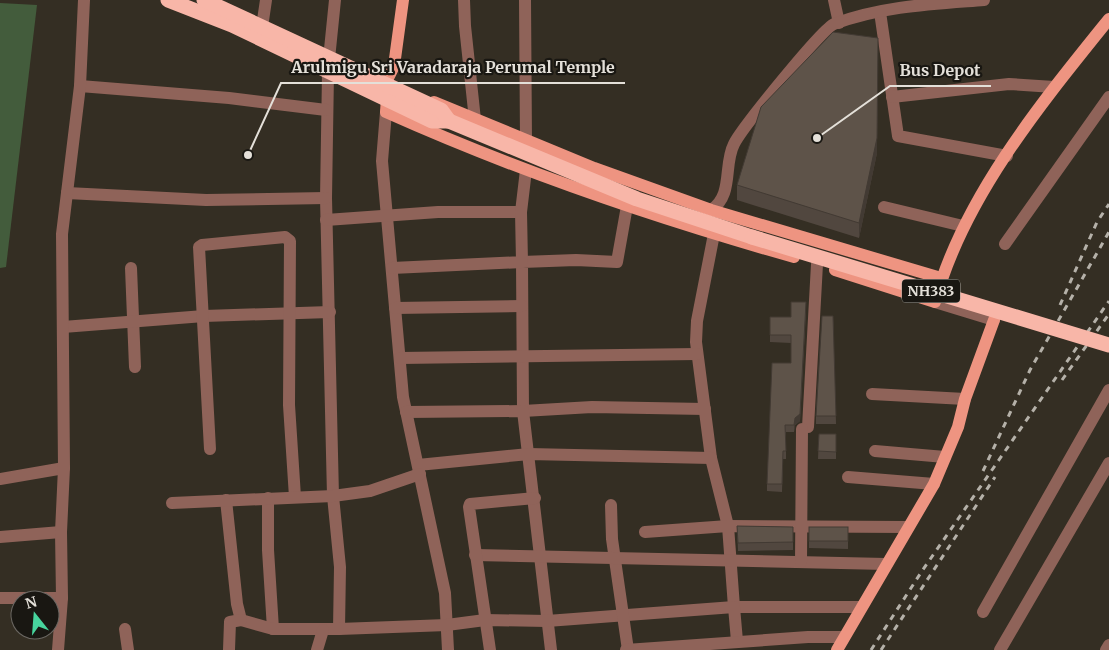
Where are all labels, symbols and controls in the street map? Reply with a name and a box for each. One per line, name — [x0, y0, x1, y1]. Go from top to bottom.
callout: Arulmigu Sri Varadaraja Perumal Temple — [281, 52, 625, 83]
callout: Bus Depot — [890, 55, 991, 86]
text: Arulmigu Sri Varadaraja Perumal Temple — [290, 57, 615, 77]
text: Bus Depot — [900, 60, 981, 80]
road number: NH383 — [902, 280, 960, 302]
north arrow — [10, 590, 60, 640]
text: N — [23, 592, 39, 613]

